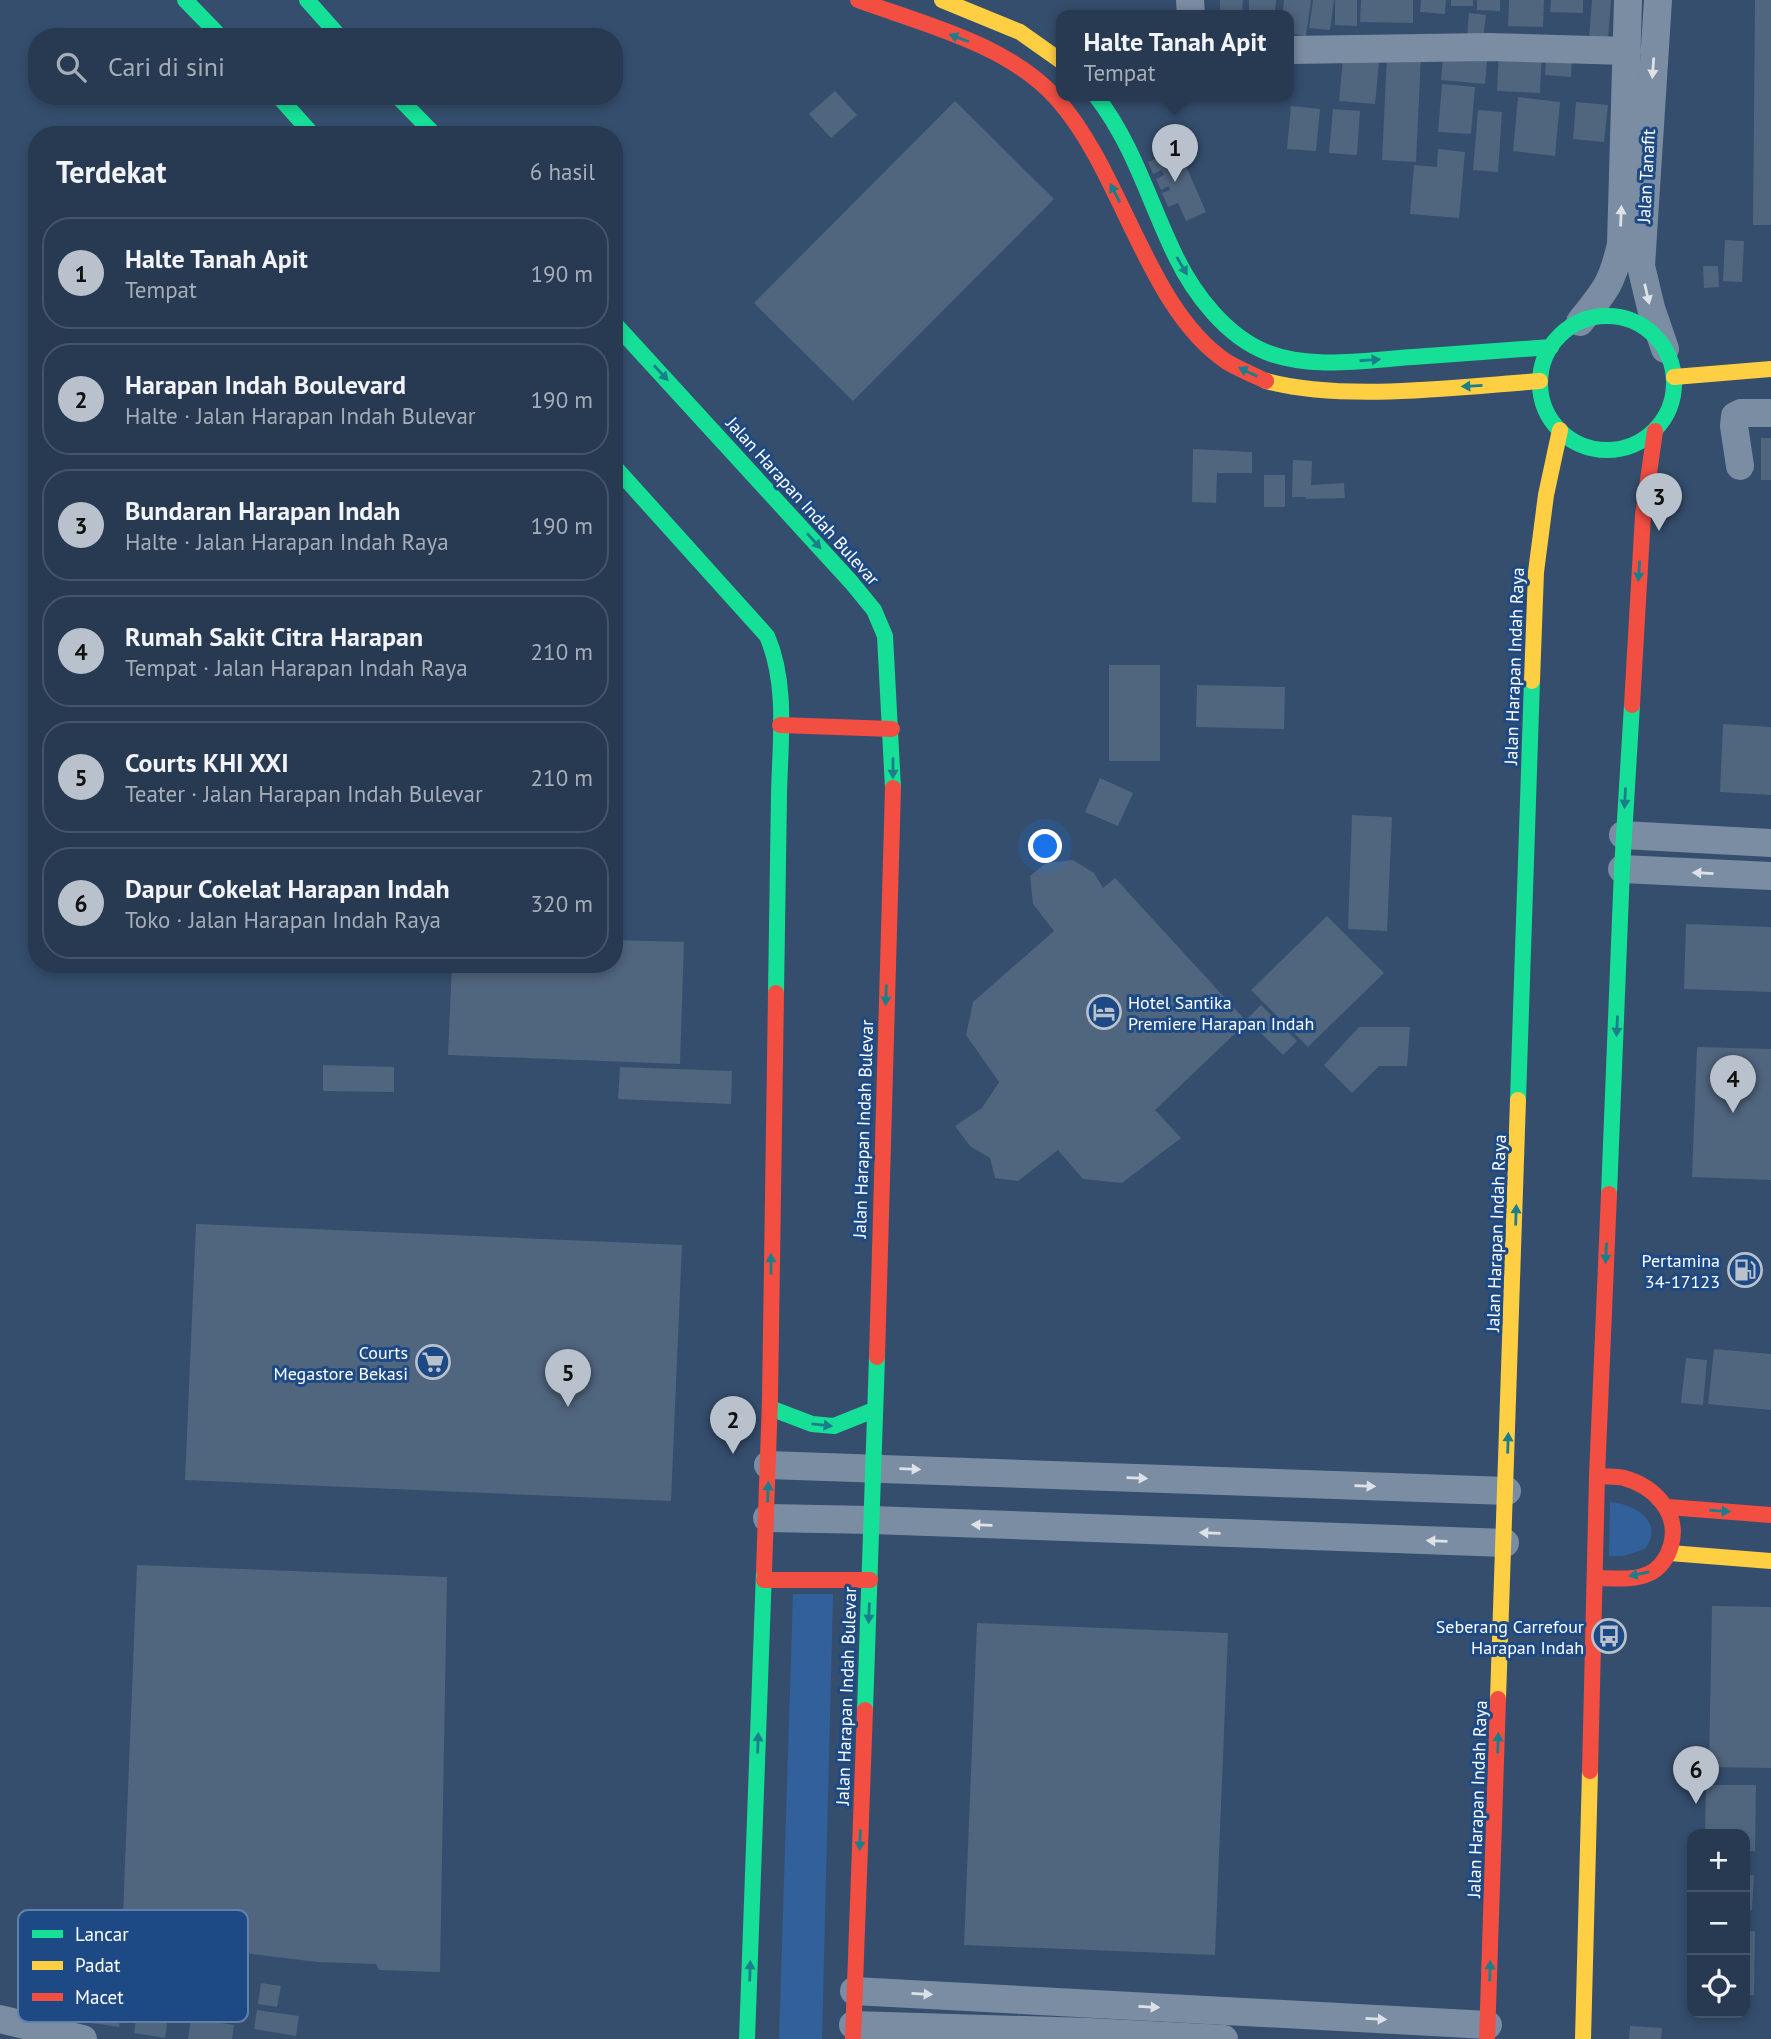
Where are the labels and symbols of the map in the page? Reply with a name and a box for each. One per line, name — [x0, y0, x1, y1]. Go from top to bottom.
one-way arrow — [948, 32, 969, 43]
one-way arrow — [1647, 57, 1658, 79]
pin: 1 — [1152, 124, 1198, 182]
street label: Jalan Tanafit — [1632, 128, 1660, 225]
one-way arrow — [1110, 183, 1121, 203]
one-way arrow — [1616, 205, 1627, 227]
one-way arrow — [1175, 256, 1188, 275]
one-way arrow — [1642, 283, 1653, 305]
one-way arrow — [1359, 354, 1381, 365]
one-way arrow — [652, 364, 668, 381]
one-way arrow — [1238, 367, 1258, 378]
one-way arrow — [1461, 380, 1483, 391]
street label: Jalan Harapan Indah Bulevar — [721, 411, 885, 590]
pin: 3 — [1636, 473, 1682, 531]
one-way arrow — [806, 532, 822, 550]
one-way arrow — [1633, 561, 1644, 583]
street label: Jalan Harapan Indah Raya — [1499, 567, 1529, 766]
one-way arrow — [887, 757, 899, 779]
one-way arrow — [1620, 788, 1631, 810]
your location — [1028, 829, 1062, 863]
one-way arrow — [1692, 867, 1714, 878]
one-way arrow — [881, 984, 892, 1006]
place label: Hotel Santika Premiere Harapan Indah — [1128, 991, 1314, 1035]
hotel icon: Hotel Santika Premiere Harapan Indah — [1085, 993, 1123, 1031]
one-way arrow — [1611, 1015, 1622, 1037]
street label: Jalan Harapan Indah Bulevar — [848, 1019, 878, 1240]
pin: 4 — [1710, 1055, 1756, 1113]
street label: Jalan Harapan Indah Raya — [1481, 1134, 1511, 1333]
one-way arrow — [1510, 1204, 1521, 1226]
one-way arrow — [1600, 1242, 1611, 1264]
place label: Pertamina 34-17123 — [1642, 1249, 1720, 1293]
fuel station icon: Pertamina 34-17123 — [1726, 1251, 1764, 1289]
one-way arrow — [765, 1253, 777, 1275]
place label: Courts Megastore Bekasi — [273, 1341, 408, 1385]
supermarket icon: Courts Megastore Bekasi — [414, 1343, 452, 1381]
pin: 5 — [545, 1349, 591, 1407]
pin: 2 — [710, 1396, 756, 1454]
one-way arrow — [811, 1419, 833, 1430]
one-way arrow — [1503, 1431, 1514, 1453]
one-way arrow — [899, 1463, 921, 1474]
one-way arrow — [1127, 1473, 1149, 1484]
one-way arrow — [762, 1480, 773, 1502]
one-way arrow — [1354, 1481, 1376, 1492]
one-way arrow — [1709, 1506, 1731, 1517]
one-way arrow — [971, 1519, 993, 1530]
one-way arrow — [1198, 1528, 1220, 1539]
one-way arrow — [1426, 1536, 1448, 1547]
one-way arrow — [1628, 1569, 1650, 1580]
street label: Jalan Harapan Indah Bulevar — [831, 1586, 861, 1807]
one-way arrow — [863, 1602, 874, 1624]
place label: Seberang Carrefour Harapan Indah — [1436, 1615, 1584, 1659]
bus stop icon: Seberang Carrefour Harapan Indah — [1590, 1617, 1628, 1655]
street label: Jalan Harapan Indah Raya — [1462, 1700, 1492, 1899]
one-way arrow — [753, 1732, 764, 1754]
one-way arrow — [1493, 1732, 1504, 1754]
pin: 6 — [1673, 1746, 1719, 1804]
one-way arrow — [854, 1829, 865, 1851]
legend — [18, 1910, 248, 2022]
text: Lancar — [75, 1922, 129, 1946]
text: Padat — [75, 1953, 121, 1977]
one-way arrow — [744, 1960, 755, 1982]
one-way arrow — [1484, 1960, 1495, 1982]
text: Macet — [75, 1985, 124, 2009]
one-way arrow — [911, 1989, 933, 2000]
one-way arrow — [1138, 2001, 1160, 2012]
one-way arrow — [1366, 2013, 1388, 2024]

